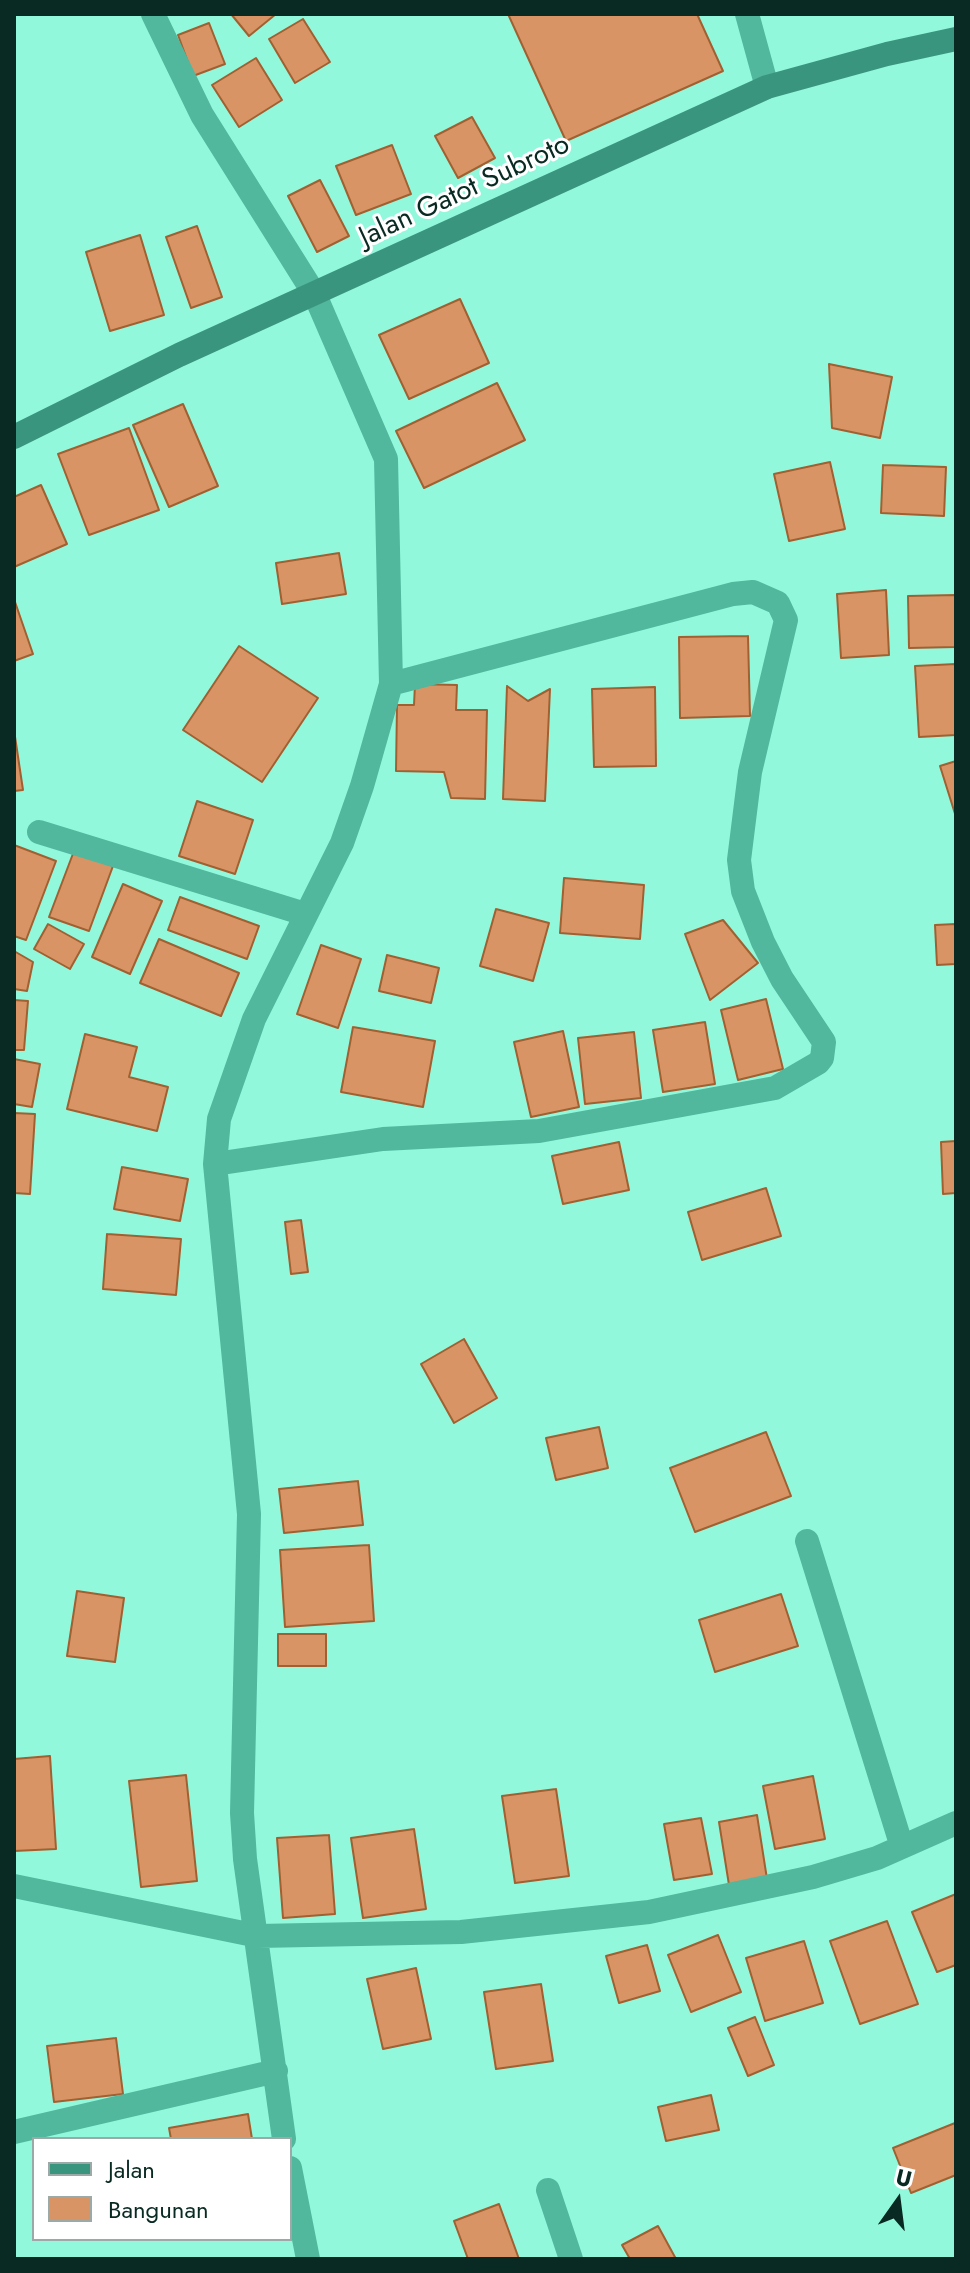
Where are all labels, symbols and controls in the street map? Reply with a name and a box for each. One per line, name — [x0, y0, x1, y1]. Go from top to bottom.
street label: Jalan Gatot Subroto — [355, 129, 575, 255]
legend — [32, 2137, 292, 2241]
text: Jalan — [108, 2152, 155, 2187]
text: U — [892, 2160, 915, 2195]
north arrow — [858, 2161, 938, 2241]
text: Bangunan — [108, 2192, 209, 2227]

